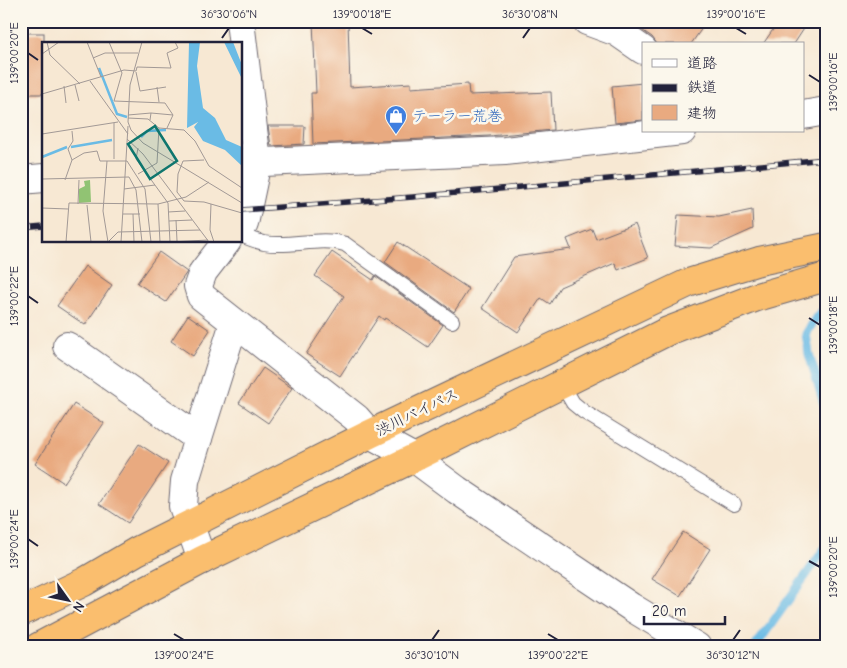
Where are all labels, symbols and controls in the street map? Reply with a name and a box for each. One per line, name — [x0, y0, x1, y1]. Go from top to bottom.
text: 36°30'06"N — [201, 7, 257, 21]
text: 139°00'18"E — [333, 7, 391, 21]
text: 36°30'08"N — [502, 7, 558, 21]
text: 139°00'16"E — [707, 7, 765, 21]
text: 139°00'20"E — [7, 22, 21, 84]
inset map — [42, 42, 242, 242]
legend — [642, 42, 804, 132]
text: 139°00'16"E — [826, 53, 840, 111]
text: 道路 — [687, 54, 717, 72]
text: 鉄道 — [687, 78, 717, 96]
shop icon: テーラー荒巻 — [384, 104, 408, 135]
text: 建物 — [687, 104, 717, 122]
place label: テーラー荒巻 — [412, 107, 503, 125]
text: 139°00'22"E — [7, 266, 21, 326]
text: 139°00'18"E — [826, 296, 840, 354]
street label: 渋川バイパス — [373, 384, 461, 440]
text: 139°00'24"E — [7, 509, 21, 569]
text: 139°00'20"E — [826, 536, 840, 598]
north arrow — [42, 576, 92, 626]
scale bar — [644, 593, 726, 625]
text: N — [69, 598, 88, 615]
text: 20 m — [652, 602, 686, 620]
text: 139°00'24"E — [154, 648, 214, 662]
text: 36°30'10"N — [405, 648, 459, 662]
text: 139°00'22"E — [528, 648, 588, 662]
text: 36°30'12"N — [706, 648, 760, 662]

